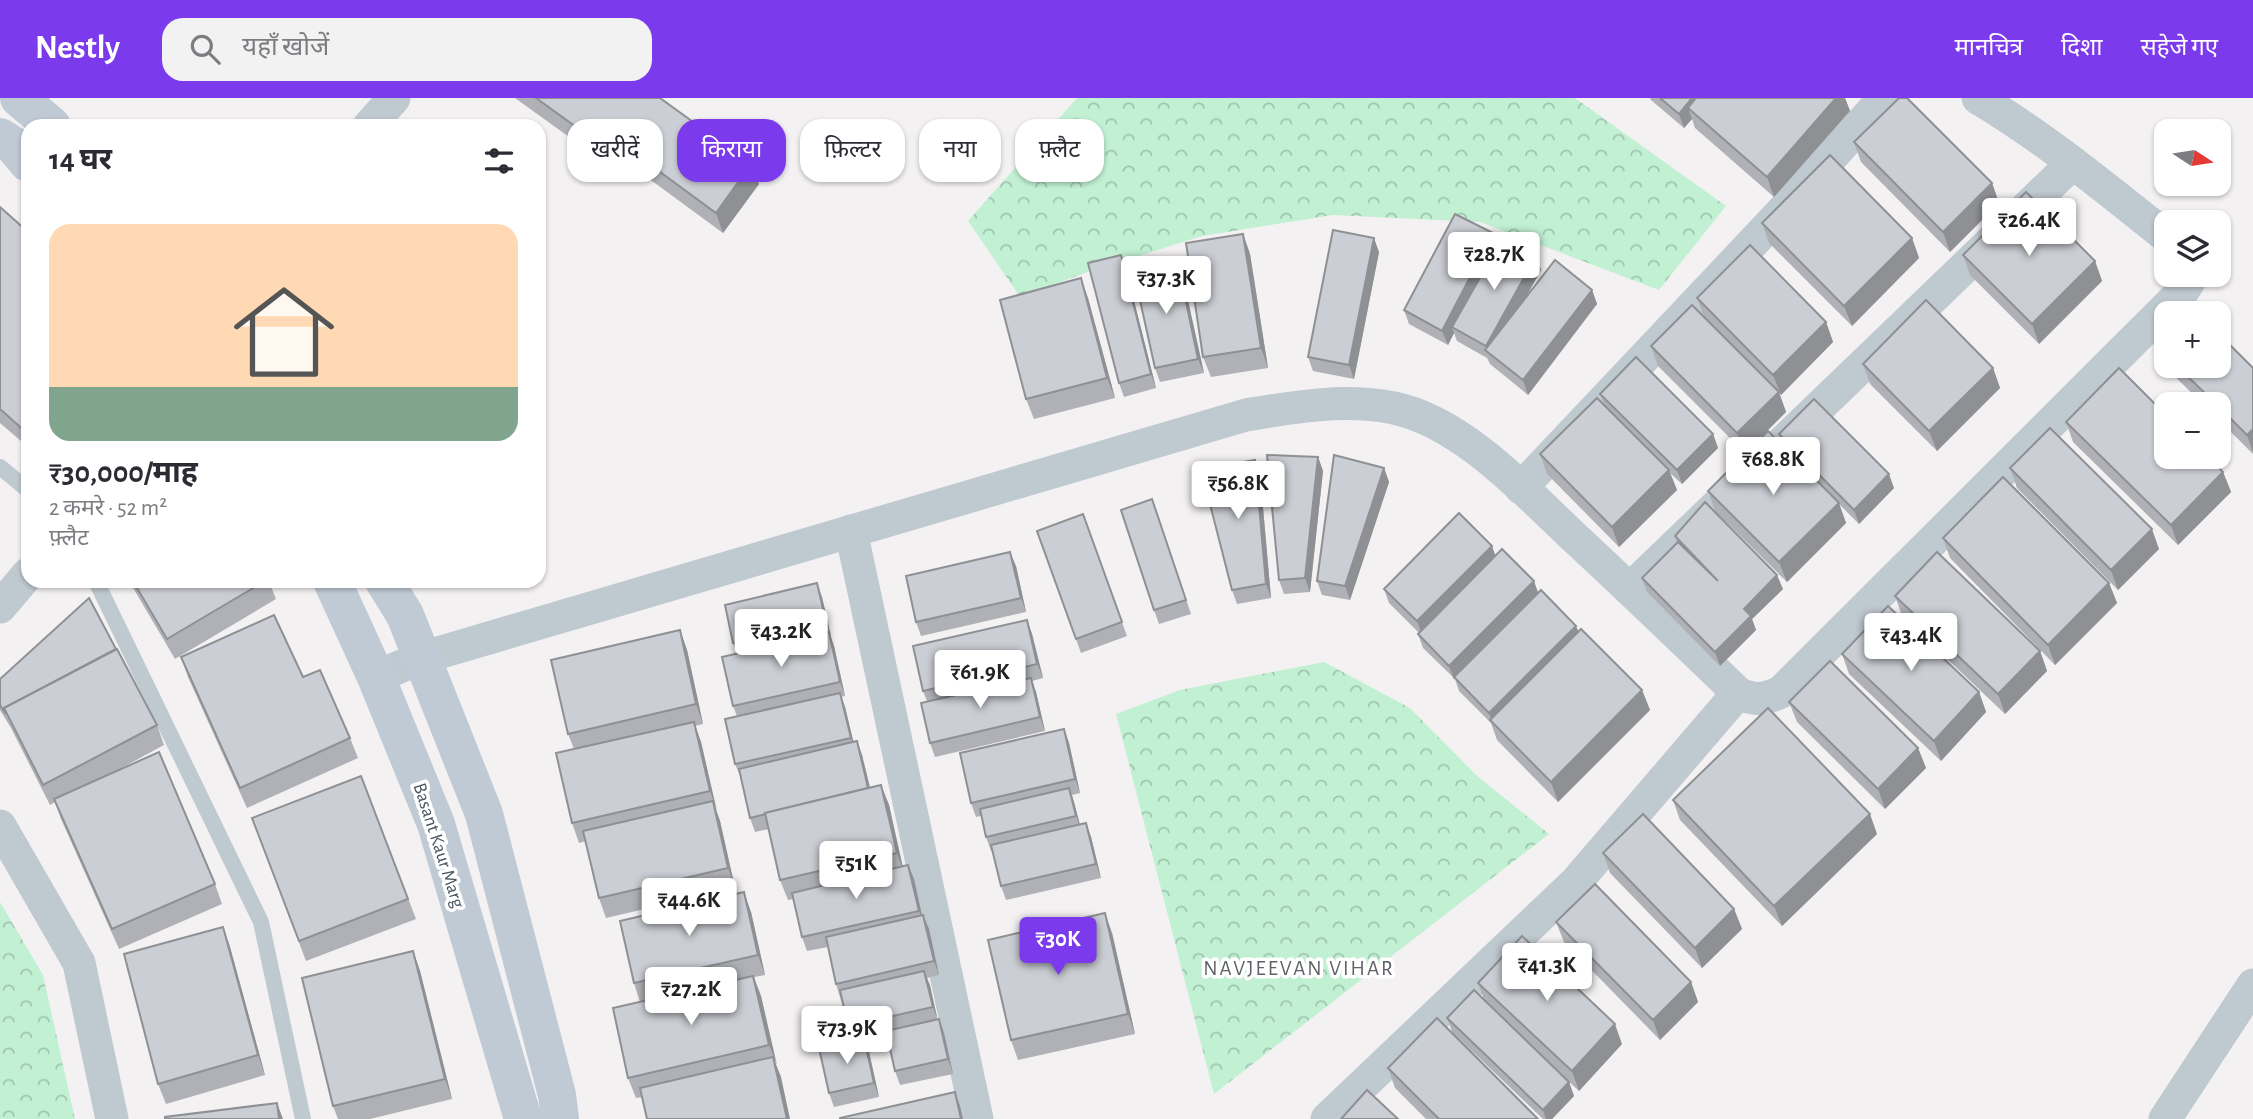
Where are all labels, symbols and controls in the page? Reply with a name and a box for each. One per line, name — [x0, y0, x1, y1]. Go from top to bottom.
search box — [162, 18, 652, 81]
icon: search — [186, 30, 224, 68]
text: Nestly — [35, 32, 120, 65]
text: यहाँ खोजें — [242, 34, 329, 60]
text: मानचित्र — [1954, 36, 2023, 60]
text: दिशा — [2061, 36, 2102, 60]
text: सहेजे गए — [2140, 36, 2218, 60]
chip: खरीदें — [567, 119, 663, 182]
chip: किराया — [677, 119, 786, 182]
chip: फ़िल्टर — [800, 119, 905, 182]
chip: नया — [919, 119, 1001, 182]
chip: फ़्लैट — [1015, 119, 1104, 182]
north arrow — [2154, 119, 2231, 196]
map controls — [2154, 119, 2231, 469]
icon: filters — [480, 142, 518, 180]
text: 14 घर — [49, 145, 112, 175]
pin: ₹26.4K — [1972, 198, 2086, 258]
text: ₹26.4K — [1998, 209, 2060, 232]
button: layers — [2154, 210, 2231, 287]
pin: ₹28.7K — [1437, 232, 1551, 292]
text: ₹28.7K — [1464, 243, 1524, 266]
pin: ₹37.3K — [1109, 256, 1223, 316]
text: ₹37.3K — [1137, 267, 1195, 290]
icon: home — [221, 269, 347, 395]
button: + — [2154, 301, 2231, 378]
button: − — [2154, 392, 2231, 469]
pin: ₹68.8K — [1716, 438, 1830, 497]
text: ₹68.8K — [1742, 448, 1804, 471]
text: ₹30,000/माह — [49, 458, 198, 488]
pin: ₹56.8K — [1181, 462, 1295, 521]
text: ₹56.8K — [1208, 472, 1268, 495]
text: 2 कमरे · 52 m² — [49, 497, 167, 520]
text: फ़्लैट — [49, 527, 89, 550]
pin: ₹43.2K — [724, 610, 838, 669]
pin: ₹43.4K — [1854, 614, 1968, 673]
text: ₹43.2K — [751, 620, 811, 643]
text: ₹43.4K — [1880, 624, 1942, 647]
pin: ₹61.9K — [923, 650, 1037, 710]
text: ₹61.9K — [951, 661, 1009, 684]
street label: Basant Kaur Marg — [409, 781, 468, 911]
pin: ₹51K — [815, 842, 897, 901]
text: ₹51K — [835, 852, 877, 875]
pin: ₹44.6K — [632, 878, 746, 938]
text: ₹44.6K — [658, 889, 720, 912]
pin: ₹30K — [1017, 918, 1099, 977]
text: ₹30K — [1036, 928, 1080, 951]
pin: ₹41.3K — [1490, 944, 1604, 1003]
text: ₹41.3K — [1518, 954, 1576, 977]
district label: NAVJEEVAN VIHAR — [1203, 958, 1395, 979]
pin: ₹27.2K — [634, 968, 748, 1027]
text: ₹27.2K — [661, 978, 721, 1001]
pin: ₹73.9K — [790, 1006, 904, 1066]
text: ₹73.9K — [817, 1017, 877, 1040]

